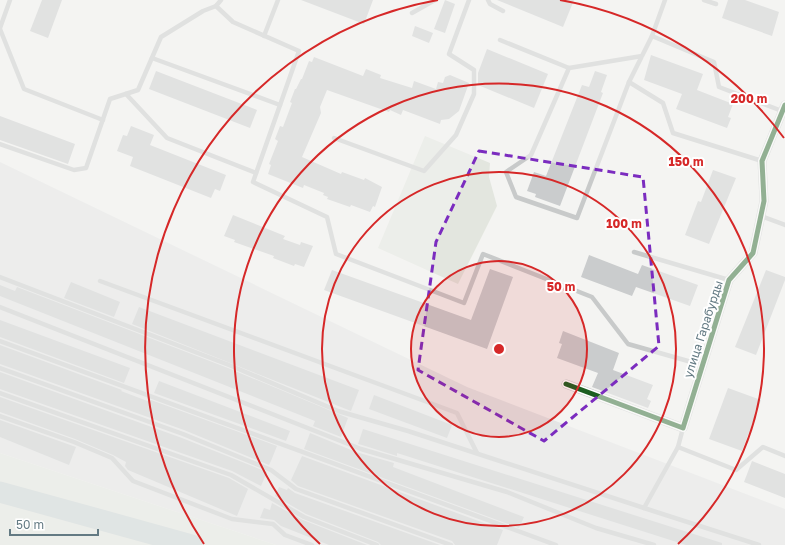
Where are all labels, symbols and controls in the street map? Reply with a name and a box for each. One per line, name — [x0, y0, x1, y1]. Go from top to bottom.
text: 200 m — [731, 91, 767, 106]
text: 150 m — [669, 154, 703, 169]
text: 100 m — [606, 216, 642, 231]
street label: улица Гарабурды — [680, 278, 726, 380]
text: 50 m — [547, 279, 575, 294]
centre of rings — [492, 342, 506, 356]
scale bar — [10, 511, 98, 537]
text: 50 m — [16, 517, 44, 532]

